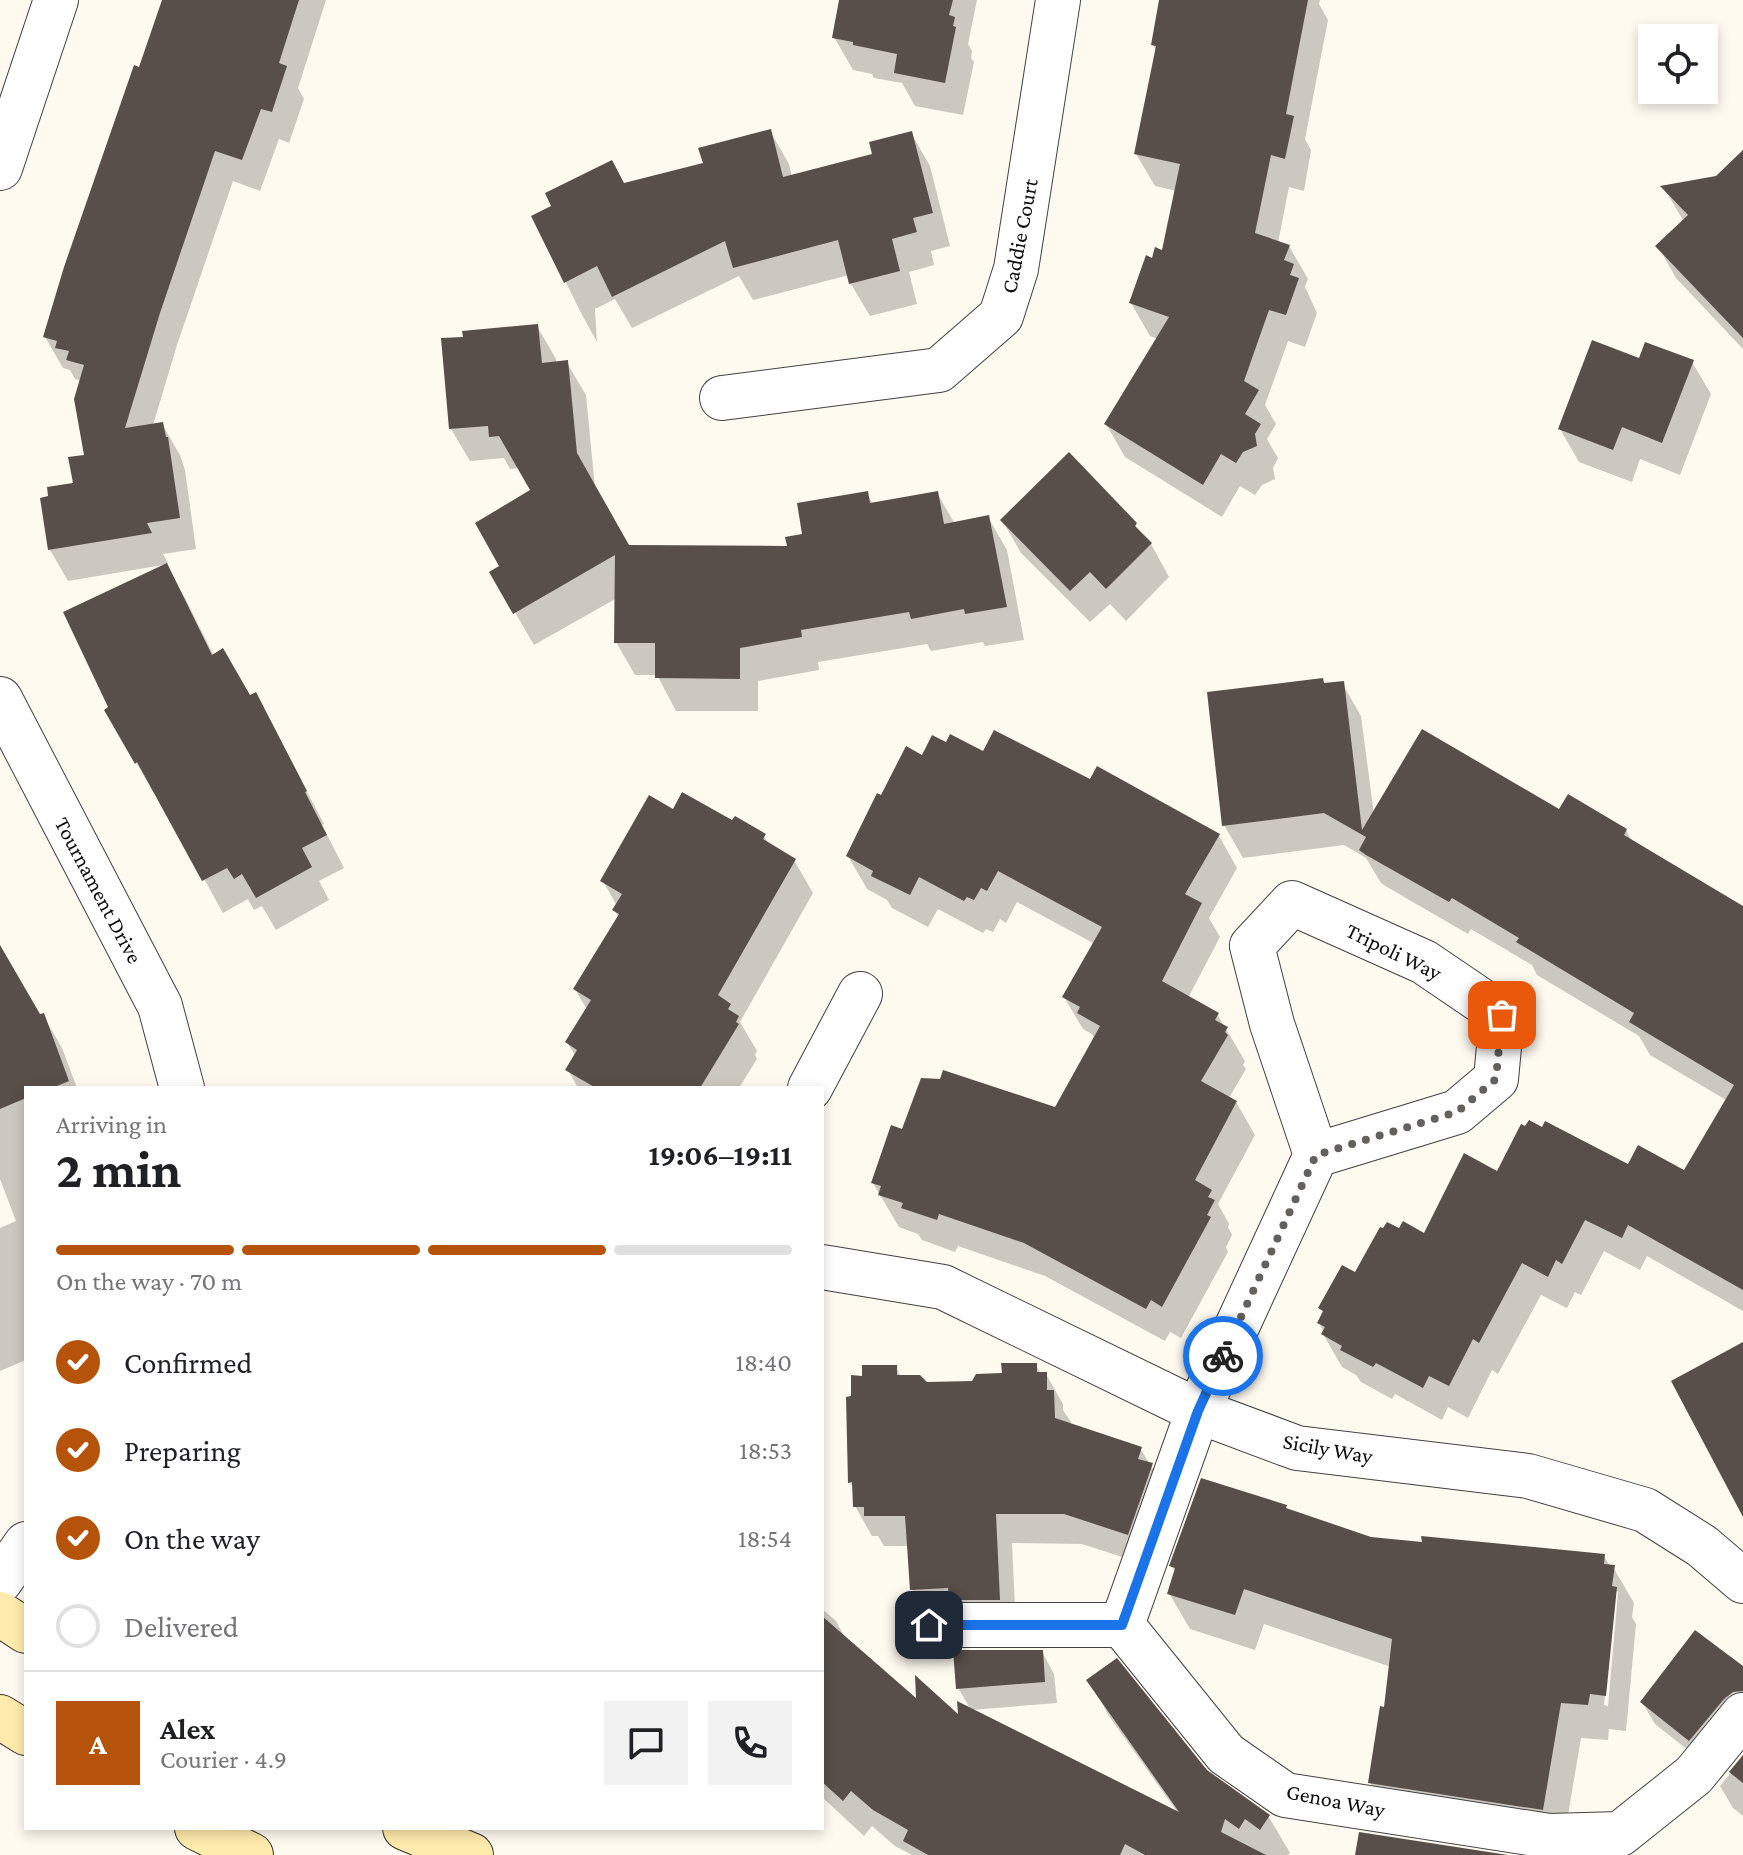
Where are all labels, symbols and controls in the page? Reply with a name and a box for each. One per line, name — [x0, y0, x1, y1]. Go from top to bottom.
map controls — [1638, 24, 1718, 104]
button: locate — [1638, 24, 1718, 104]
street label: Caddie Court — [996, 176, 1043, 296]
street label: Tournament Drive — [50, 813, 148, 968]
street label: Tripoli Way — [1342, 918, 1446, 986]
pin — [1468, 981, 1536, 1049]
icon: bag — [1480, 993, 1524, 1037]
text: Arriving in — [56, 1110, 167, 1139]
text: 19:06–19:11 — [648, 1138, 792, 1171]
text: 2 min — [56, 1140, 181, 1198]
text: On the way · 70 m — [56, 1267, 242, 1296]
courier — [1183, 1316, 1263, 1396]
icon: bike — [1201, 1334, 1245, 1378]
icon: check — [56, 1340, 100, 1384]
text: Confirmed — [124, 1346, 252, 1379]
text: 18:40 — [735, 1348, 792, 1377]
icon: check — [56, 1428, 100, 1472]
street label: Sicily Way — [1281, 1428, 1375, 1469]
text: Preparing — [124, 1434, 241, 1467]
text: 18:53 — [739, 1436, 792, 1465]
icon: check — [56, 1516, 100, 1560]
text: On the way — [124, 1522, 260, 1555]
text: 18:54 — [738, 1524, 792, 1553]
pin — [895, 1591, 963, 1659]
icon: home — [907, 1603, 951, 1647]
text: Delivered — [124, 1610, 239, 1643]
button: chat — [604, 1701, 688, 1785]
button: phone — [708, 1701, 792, 1785]
text: Alex — [160, 1712, 215, 1745]
text: A — [89, 1727, 107, 1760]
text: Courier · 4.9 — [160, 1745, 287, 1774]
street label: Genoa Way — [1284, 1779, 1388, 1822]

